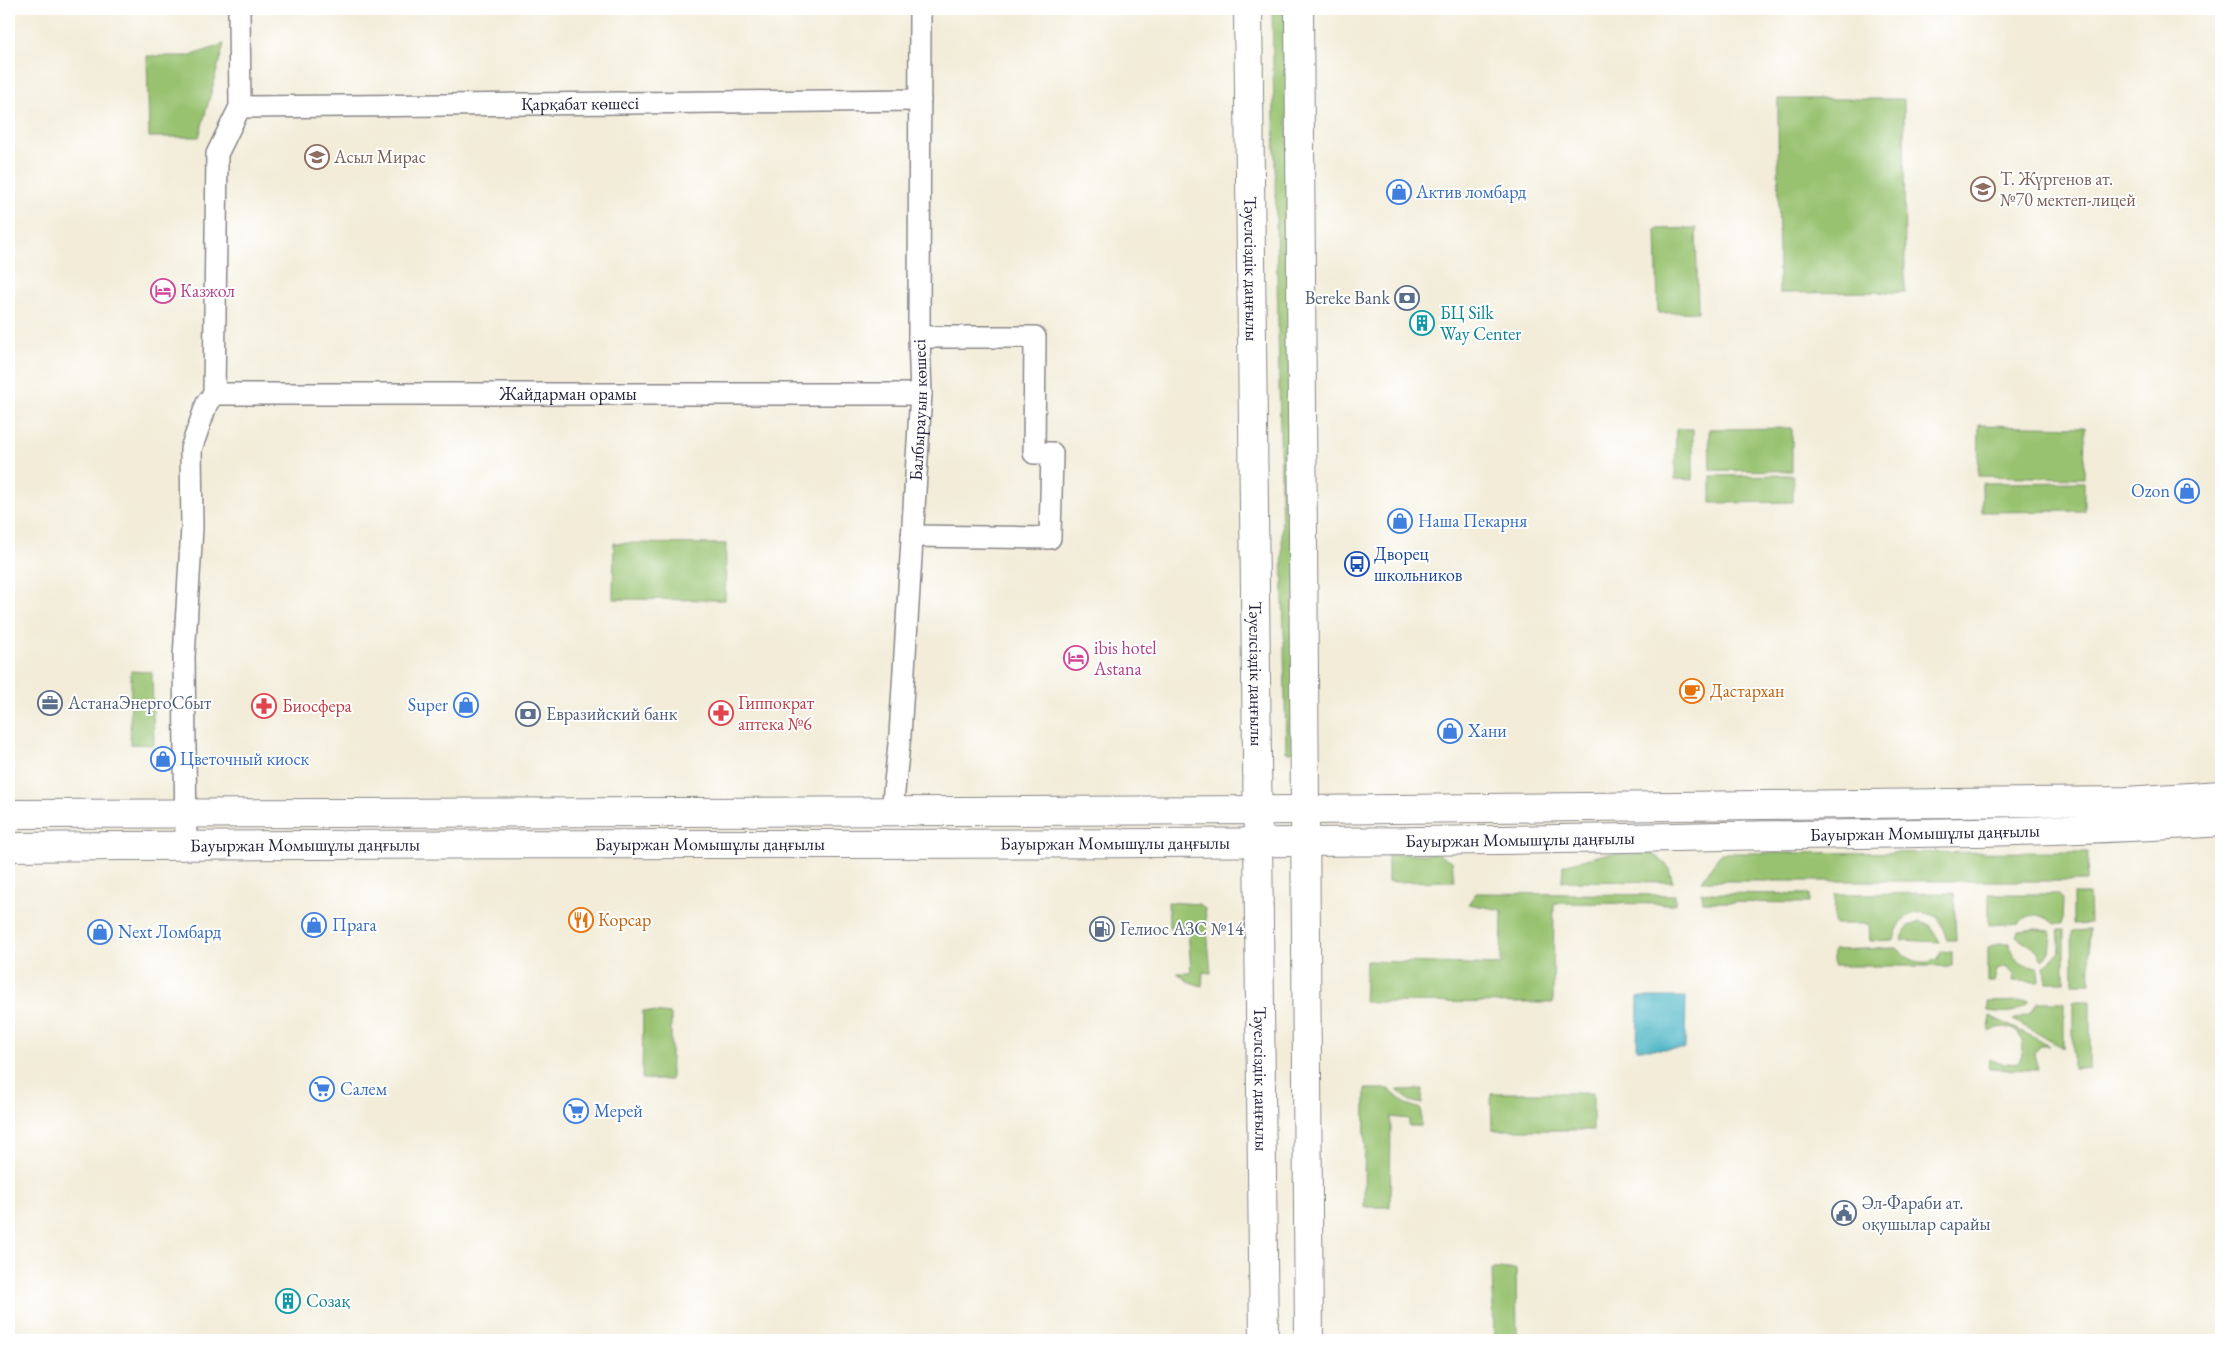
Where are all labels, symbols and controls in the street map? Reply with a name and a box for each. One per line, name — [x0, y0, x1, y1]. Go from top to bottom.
street label: Қарқабат көшесі — [521, 91, 640, 115]
school or university icon: Асыл Мирас — [304, 144, 330, 170]
place label: Асыл Мирас — [333, 145, 426, 168]
place label: Т. Жүргенов ат. №70 мектеп-лицей — [2000, 167, 2136, 211]
school or university icon: Т. Жүргенов ат. №70 мектеп-лицей — [1970, 176, 1996, 202]
shop icon: Актив ломбард — [1386, 179, 1412, 205]
place label: Актив ломбард — [1415, 180, 1526, 203]
street label: Тәуелсіздік даңғылы — [1239, 196, 1264, 342]
hotel icon: Казжол — [150, 278, 176, 304]
place label: Казжол — [180, 279, 235, 302]
bank icon: Bereke Bank — [1394, 285, 1420, 311]
place label: Bereke Bank — [1305, 286, 1391, 309]
place label: БЦ Silk Way Center — [1440, 301, 1521, 345]
building icon: БЦ Silk Way Center — [1409, 310, 1435, 336]
street label: Балбырауын көшесі — [904, 338, 932, 482]
street label: Жайдарман орамы — [498, 382, 637, 405]
shop icon: Ozon — [2174, 478, 2200, 504]
place label: Ozon — [2131, 479, 2170, 502]
shop icon: Наша Пекарня — [1387, 508, 1413, 534]
place label: Наша Пекарня — [1418, 509, 1527, 532]
place label: Дворец школьников — [1374, 542, 1463, 586]
bus stop icon: Дворец школьников — [1344, 551, 1370, 577]
street label: Тәуелсіздік даңғылы — [1244, 601, 1269, 747]
place label: ibis hotel Astana — [1093, 636, 1157, 680]
hotel icon: ibis hotel Astana — [1063, 645, 1089, 671]
cafe icon: Дастархан — [1679, 678, 1705, 704]
place label: Дастархан — [1710, 679, 1785, 702]
office icon: АстанаЭнергоСбыт — [37, 690, 63, 716]
place label: АстанаЭнергоСбыт — [67, 691, 212, 714]
place label: Гиппократ аптека №6 — [738, 691, 815, 735]
shop icon: Super — [453, 692, 479, 718]
pharmacy icon: Биосфера — [251, 693, 277, 719]
place label: Super — [408, 693, 448, 716]
place label: Биосфера — [282, 694, 352, 717]
pharmacy icon: Гиппократ аптека №6 — [708, 700, 734, 726]
bank icon: Евразийский банк — [515, 701, 541, 727]
place label: Евразийский банк — [546, 702, 678, 725]
shop icon: Хани — [1437, 718, 1463, 744]
place label: Хани — [1467, 719, 1507, 742]
shop icon: Цветочный киоск — [150, 746, 176, 772]
place label: Цветочный киоск — [180, 747, 310, 770]
street label: Бауыржан Момышұлы даңғылы — [1810, 818, 2040, 846]
street label: Бауыржан Момышұлы даңғылы — [1405, 826, 1635, 852]
street label: Бауыржан Момышұлы даңғылы — [1000, 831, 1230, 855]
street label: Бауыржан Момышұлы даңғылы — [190, 832, 420, 856]
street label: Бауыржан Момышұлы даңғылы — [595, 832, 825, 855]
restaurant icon: Корсар — [568, 907, 594, 933]
place label: Корсар — [598, 908, 651, 931]
shop icon: Прага — [301, 912, 327, 938]
place label: Прага — [332, 913, 377, 936]
fuel station icon: Гелиос АЗС №14 — [1089, 916, 1115, 942]
place label: Гелиос АЗС №14 — [1120, 917, 1244, 940]
shop icon: Next Ломбард — [87, 919, 113, 945]
place label: Next Ломбард — [118, 920, 221, 943]
street label: Тәуелсіздік даңғылы — [1249, 1006, 1274, 1152]
supermarket icon: Салем — [309, 1076, 335, 1102]
place label: Салем — [340, 1077, 388, 1100]
supermarket icon: Мерей — [563, 1098, 589, 1124]
place label: Мерей — [594, 1099, 643, 1122]
place label: Әл-Фараби ат. оқушылар сарайы — [1862, 1191, 1991, 1235]
public building icon: Әл-Фараби ат. оқушылар сарайы — [1831, 1200, 1857, 1226]
building icon: Созақ — [275, 1288, 301, 1314]
place label: Созақ — [306, 1289, 350, 1312]

